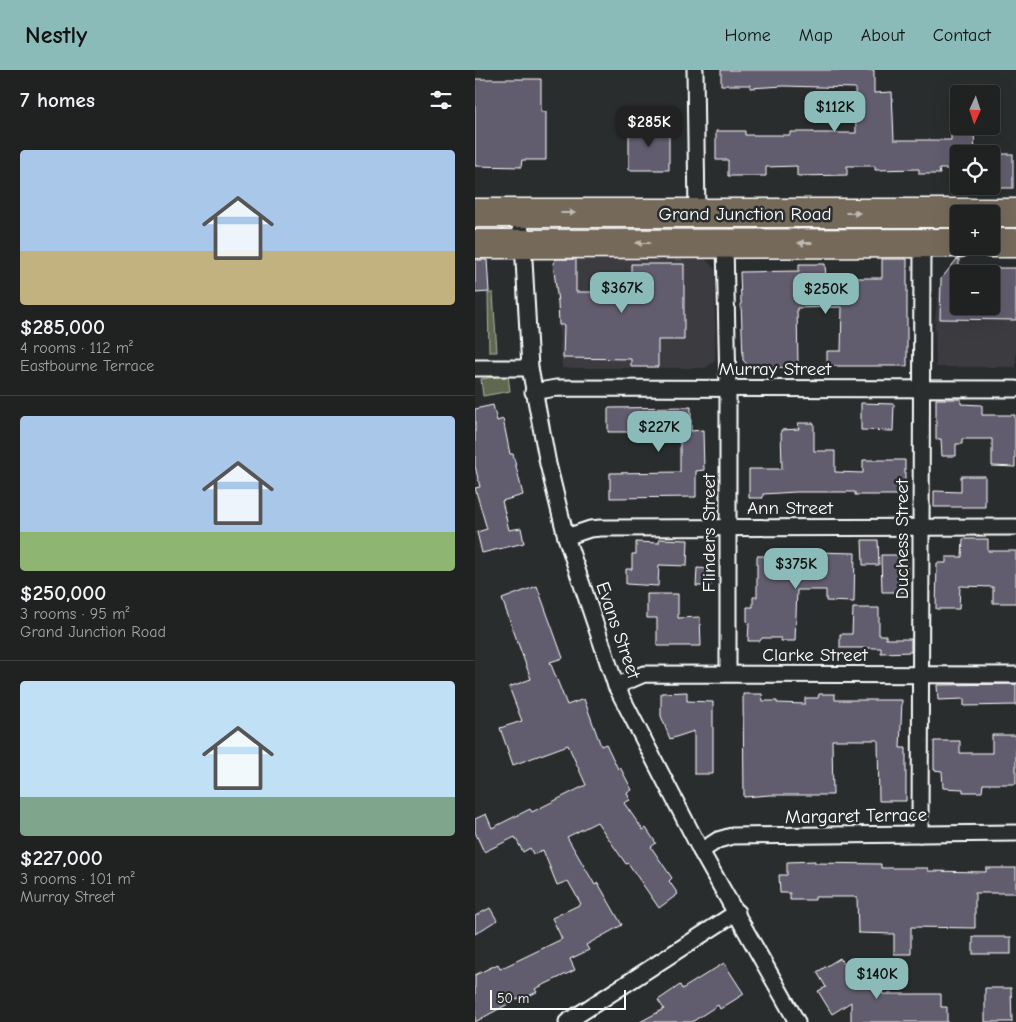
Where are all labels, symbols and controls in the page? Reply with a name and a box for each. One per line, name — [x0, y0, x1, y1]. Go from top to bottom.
text: Nestly — [25, 21, 87, 49]
text: Home — [724, 25, 771, 46]
text: Map — [799, 25, 833, 46]
text: About — [861, 25, 905, 46]
text: Contact — [933, 25, 991, 46]
north arrow — [950, 85, 1000, 135]
map controls — [950, 85, 1000, 315]
icon: filters — [427, 86, 455, 114]
text: 7 homes — [20, 88, 95, 112]
pin: $112K — [800, 90, 870, 133]
text: $112K — [815, 98, 855, 116]
pin: $285K — [614, 106, 684, 148]
text: $285K — [627, 113, 671, 131]
button: locate — [950, 145, 1000, 195]
icon: home — [193, 183, 283, 273]
street label: Grand Junction Road — [658, 203, 832, 225]
button: + — [950, 205, 1000, 255]
one-way arrow — [560, 209, 576, 217]
one-way arrow — [845, 209, 861, 217]
one-way arrow — [634, 239, 650, 247]
one-way arrow — [797, 239, 813, 247]
button: − — [950, 265, 1000, 315]
pin: $367K — [587, 272, 657, 314]
pin: $250K — [791, 272, 861, 315]
text: $367K — [601, 279, 643, 297]
text: $250K — [804, 280, 848, 298]
text: $285,000 — [20, 315, 105, 339]
text: 4 rooms · 112 m² — [20, 339, 133, 357]
text: Eastbourne Terrace — [20, 357, 154, 375]
street label: Murray Street — [719, 358, 832, 380]
pin: $227K — [624, 410, 694, 453]
text: $227K — [638, 418, 680, 436]
icon: home — [193, 448, 283, 538]
street label: Flinders Street — [698, 473, 720, 592]
street label: Duchess Street — [891, 478, 913, 599]
street label: Ann Street — [747, 497, 834, 519]
pin: $375K — [761, 548, 831, 590]
text: $375K — [775, 555, 817, 573]
street label: Evans Street — [591, 579, 645, 682]
text: $250,000 — [20, 581, 106, 605]
text: 3 rooms · 95 m² — [20, 605, 130, 623]
text: Grand Junction Road — [20, 623, 166, 641]
street label: Clarke Street — [762, 644, 868, 666]
icon: home — [193, 713, 283, 803]
street label: Margaret Terrace — [785, 804, 927, 828]
text: $227,000 — [20, 846, 103, 870]
text: 3 rooms · 101 m² — [20, 870, 135, 888]
text: Murray Street — [20, 888, 115, 906]
pin: $140K — [842, 958, 912, 1000]
text: $140K — [856, 965, 898, 983]
scale bar — [490, 987, 626, 1010]
text: 50 m — [497, 990, 529, 1007]

